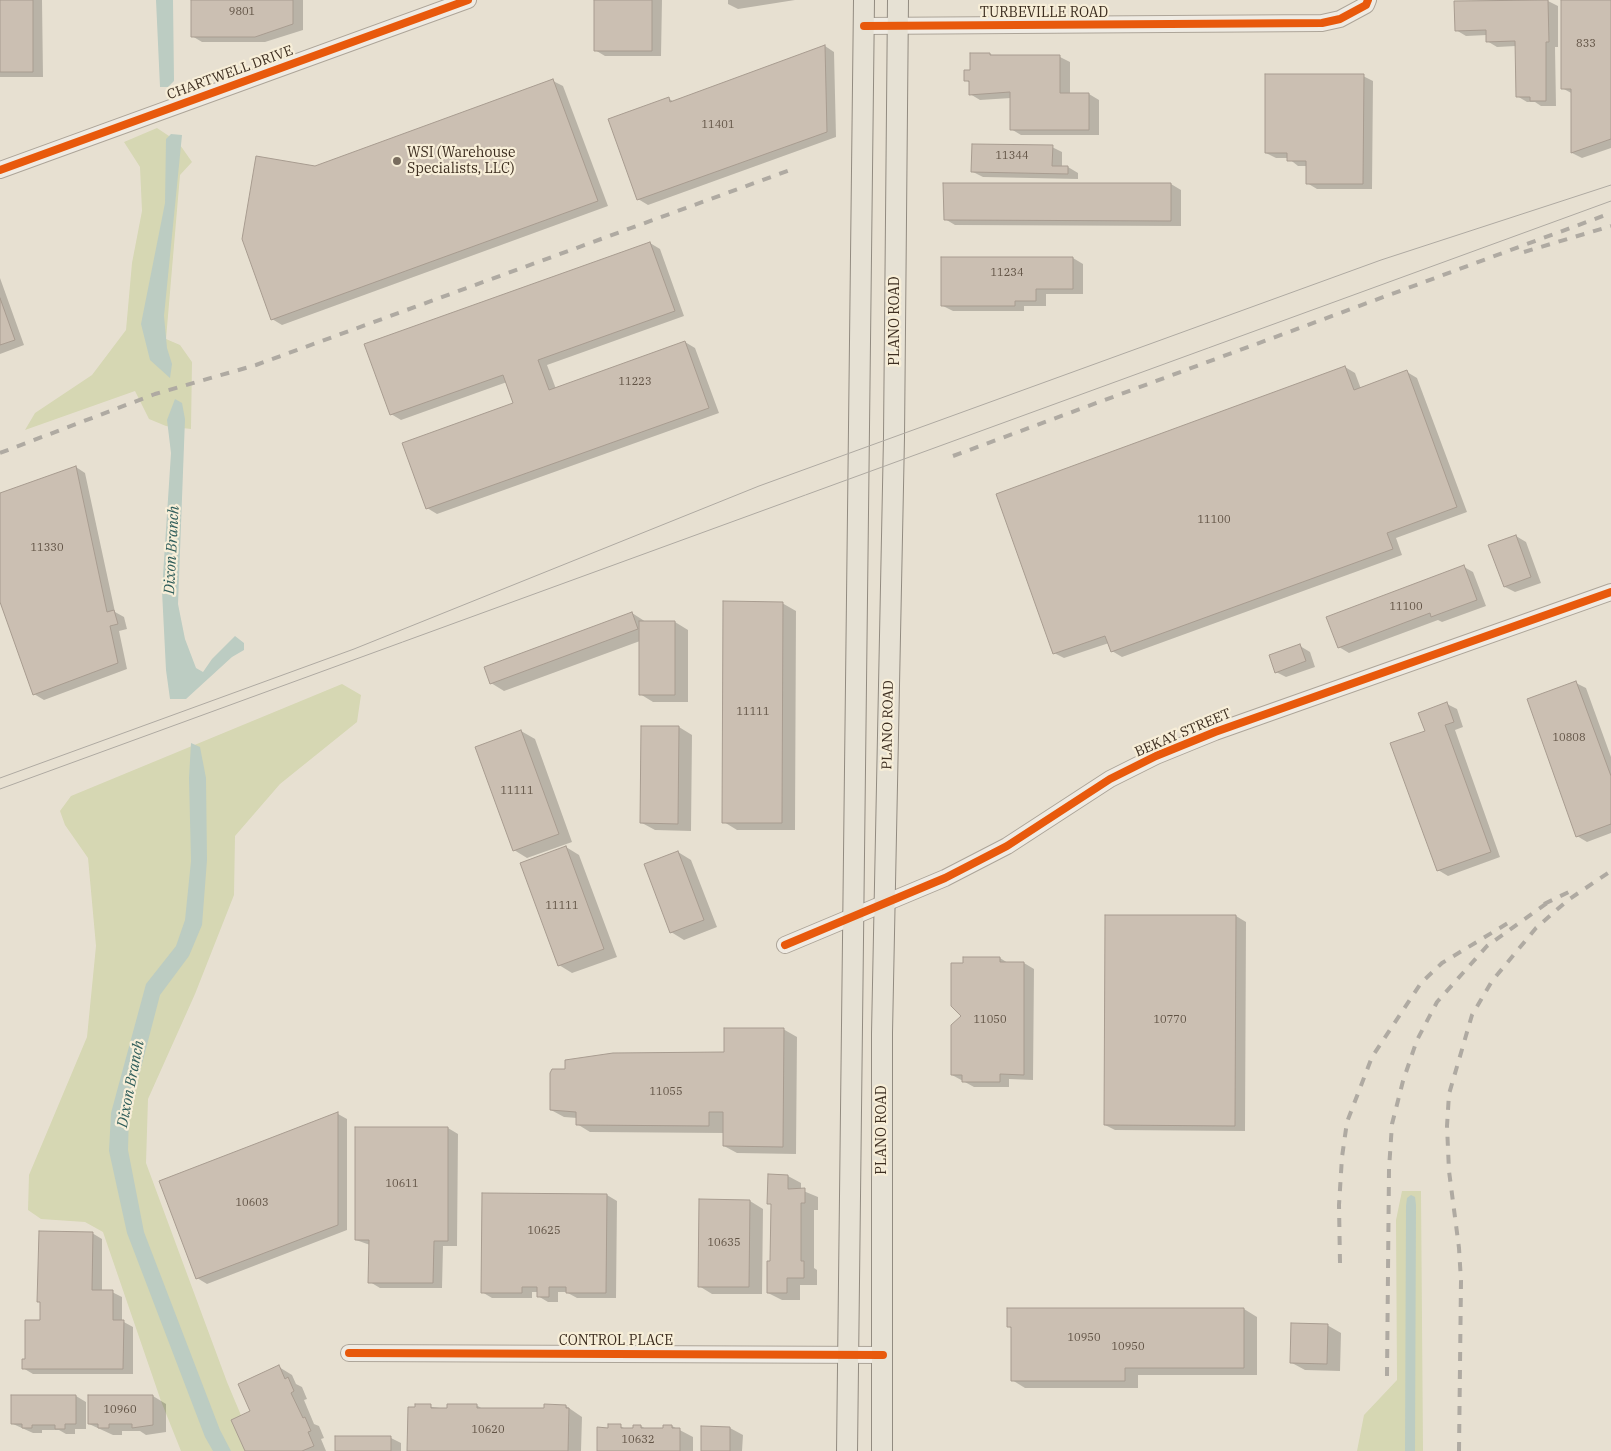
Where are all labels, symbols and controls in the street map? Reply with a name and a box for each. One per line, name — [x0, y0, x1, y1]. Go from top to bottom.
house number: 9801 — [229, 5, 255, 19]
street label: TURBEVILLE ROAD — [980, 5, 1108, 21]
house number: 833 — [1576, 37, 1596, 51]
street label: CHARTWELL DRIVE — [165, 42, 295, 104]
house number: 11401 — [702, 118, 734, 132]
place label: WSI (Warehouse Specialists, LLC) — [407, 145, 515, 178]
house number: 11344 — [996, 149, 1028, 163]
marker: WSI (Warehouse Specialists, LLC) — [391, 155, 403, 167]
house number: 11234 — [991, 266, 1023, 280]
street label: PLANO ROAD — [887, 276, 903, 366]
house number: 11223 — [619, 375, 651, 389]
water label: Dixon Branch — [161, 505, 183, 595]
house number: 11100 — [1198, 513, 1230, 527]
house number: 11330 — [31, 541, 63, 555]
house number: 11100 — [1390, 600, 1422, 614]
street label: PLANO ROAD — [879, 680, 897, 770]
house number: 11111 — [737, 705, 769, 719]
street label: BEKAY STREET — [1132, 705, 1234, 761]
house number: 10808 — [1553, 731, 1585, 745]
house number: 11111 — [501, 784, 533, 798]
house number: 11111 — [546, 899, 578, 913]
house number: 11050 — [974, 1013, 1006, 1027]
house number: 10770 — [1154, 1013, 1186, 1027]
water label: Dixon Branch — [114, 1039, 148, 1129]
house number: 11055 — [650, 1085, 682, 1099]
street label: PLANO ROAD — [874, 1085, 890, 1175]
house number: 10611 — [386, 1177, 418, 1191]
house number: 10603 — [236, 1196, 268, 1210]
house number: 10625 — [528, 1224, 560, 1238]
house number: 10635 — [708, 1236, 740, 1250]
house number: 10950 — [1068, 1331, 1100, 1345]
street label: CONTROL PLACE — [559, 1333, 673, 1349]
house number: 10950 — [1112, 1340, 1144, 1354]
house number: 10960 — [104, 1403, 136, 1417]
house number: 10620 — [472, 1423, 504, 1437]
house number: 10632 — [622, 1433, 654, 1447]

